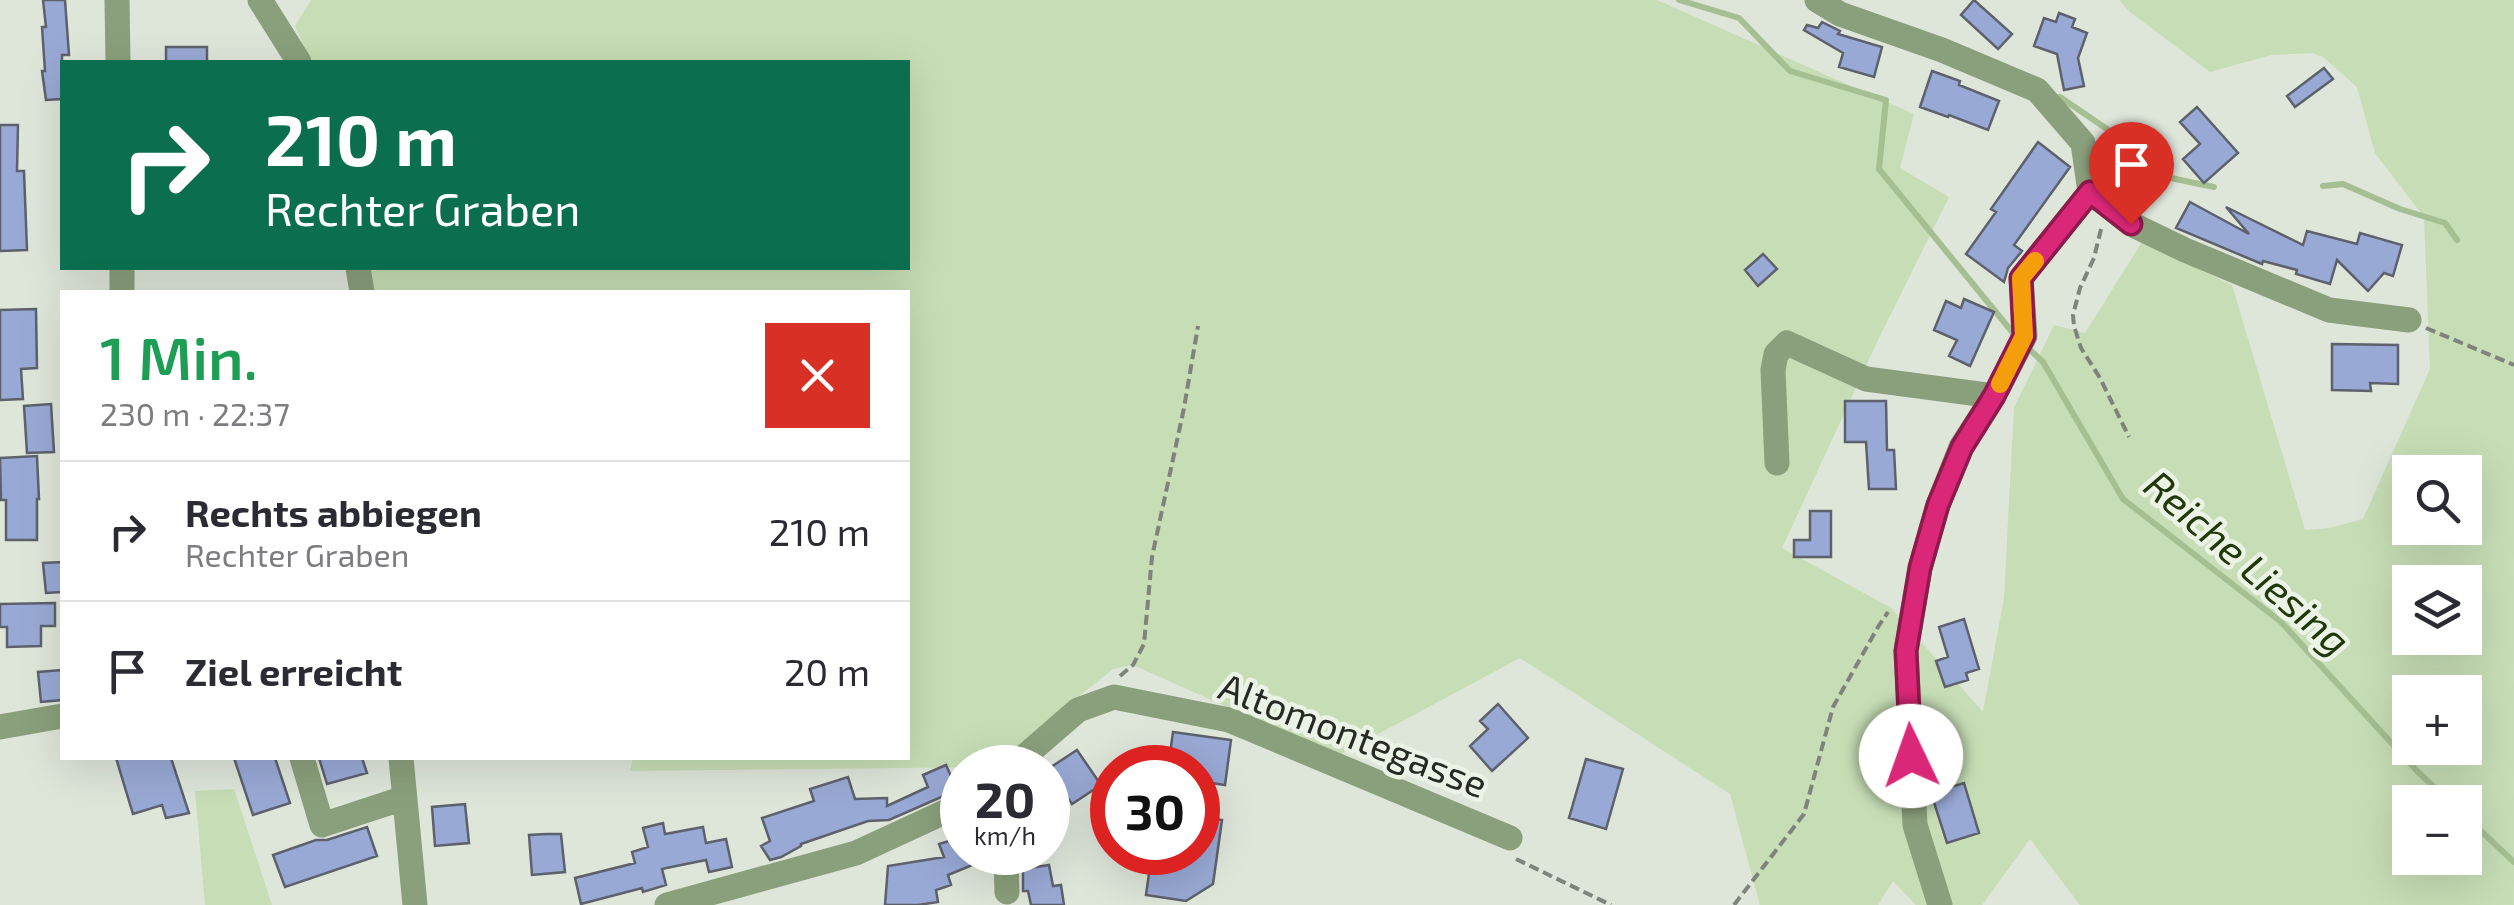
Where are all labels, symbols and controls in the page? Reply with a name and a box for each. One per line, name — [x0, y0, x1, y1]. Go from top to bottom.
text: 210 m — [265, 96, 457, 180]
icon: right — [100, 100, 230, 230]
pin — [2089, 122, 2174, 225]
icon: arrive — [2104, 137, 2159, 192]
text: Rechter Graben — [265, 181, 580, 235]
text: 1 Min. — [100, 320, 258, 392]
button: close — [765, 323, 870, 428]
text: 230 m · 22:37 — [100, 394, 290, 432]
map controls — [2392, 455, 2482, 875]
button: search — [2392, 455, 2482, 545]
water label: Reiche Liesing — [2136, 459, 2361, 664]
text: Rechts abbiegen — [185, 489, 482, 535]
icon: right — [100, 504, 155, 559]
text: 210 m — [769, 508, 870, 554]
text: Rechter Graben — [185, 535, 409, 573]
button: layers — [2392, 565, 2482, 655]
icon: arrive — [100, 644, 155, 699]
text: Ziel erreicht — [185, 648, 402, 694]
text: 20 m — [784, 648, 870, 694]
street label: Altomontegasse — [1213, 662, 1494, 806]
button: + — [2392, 675, 2482, 765]
position arrow — [1859, 704, 1963, 808]
speed limit sign: 30 — [1090, 745, 1220, 875]
text: 20 — [975, 768, 1035, 828]
button: − — [2392, 785, 2482, 875]
text: km/h — [974, 820, 1036, 850]

